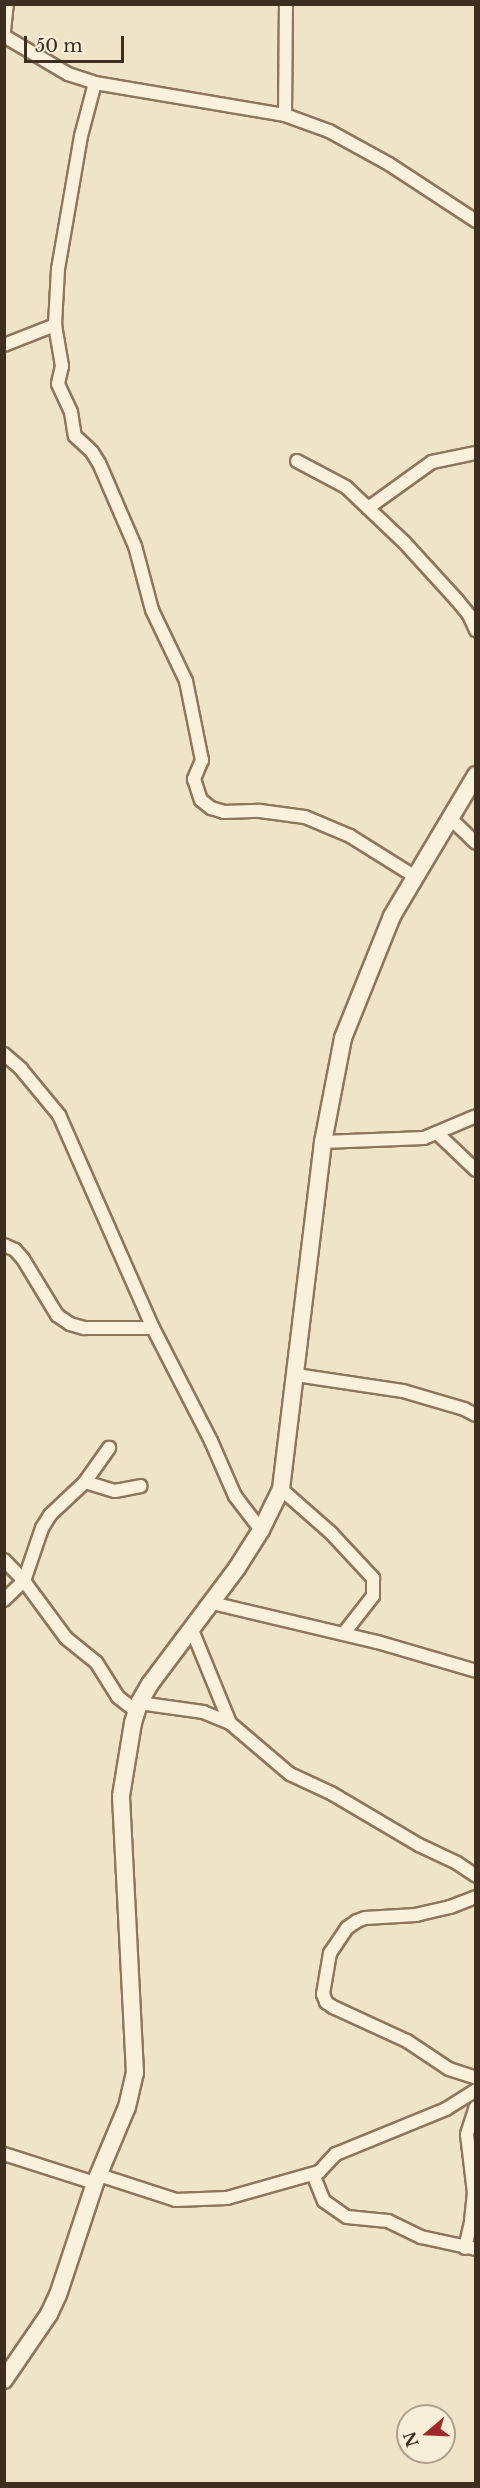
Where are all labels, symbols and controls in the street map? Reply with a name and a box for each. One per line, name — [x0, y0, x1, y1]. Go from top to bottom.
scale bar — [27, 24, 128, 62]
text: 50 m — [35, 35, 83, 57]
north arrow — [396, 2404, 456, 2464]
text: N — [399, 2429, 423, 2450]

